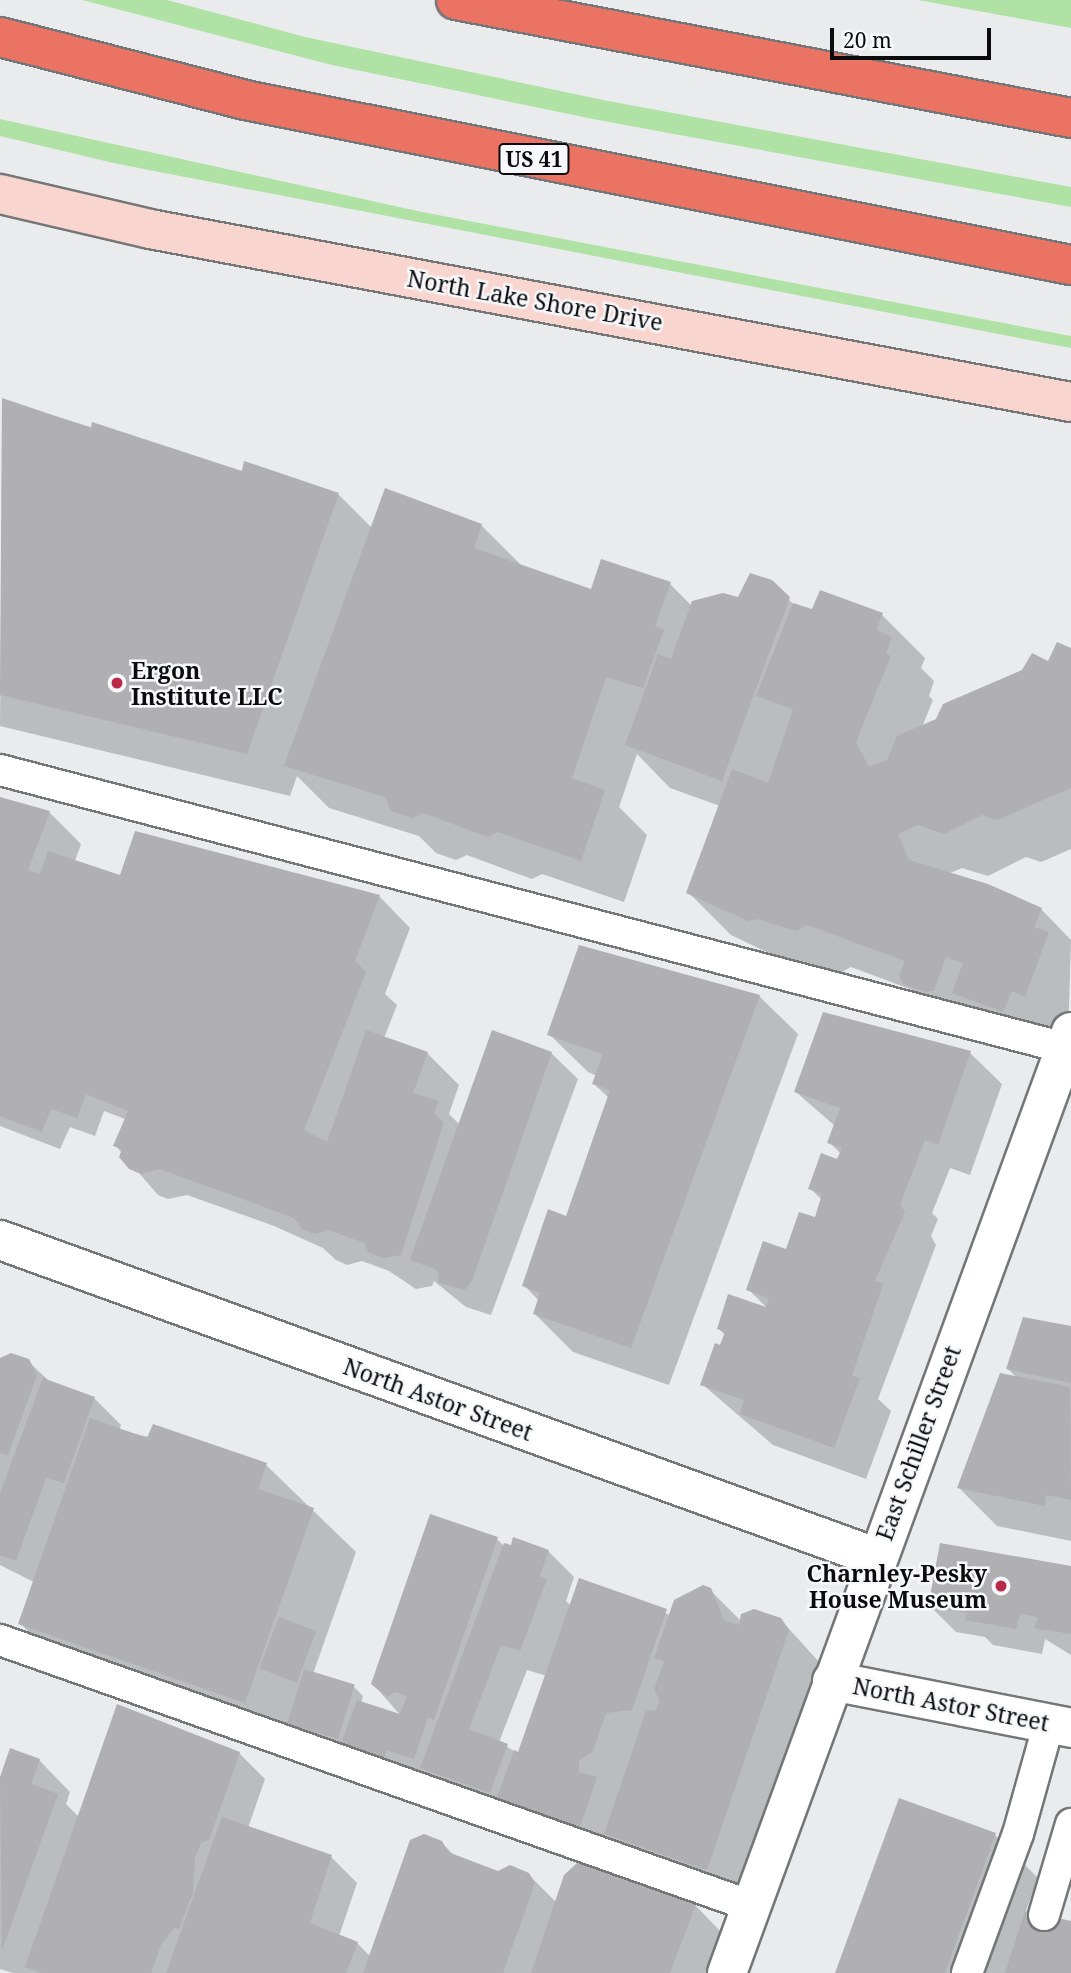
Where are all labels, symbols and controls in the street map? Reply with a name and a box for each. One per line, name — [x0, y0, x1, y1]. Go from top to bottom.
scale bar — [833, 14, 994, 58]
text: 20 m — [843, 26, 892, 54]
road number: US 41 — [497, 142, 571, 176]
street label: North Lake Shore Drive — [405, 264, 665, 336]
place label: Ergon Institute LLC — [131, 656, 283, 710]
marker: Ergon Institute LLC — [109, 675, 125, 691]
street label: East Schiller Street — [870, 1342, 966, 1544]
street label: North Astor Street — [340, 1352, 536, 1446]
place label: Charnley-Pesky House Museum — [807, 1559, 987, 1613]
marker: Charnley-Pesky House Museum — [993, 1578, 1009, 1594]
street label: North Astor Street — [851, 1671, 1051, 1737]

